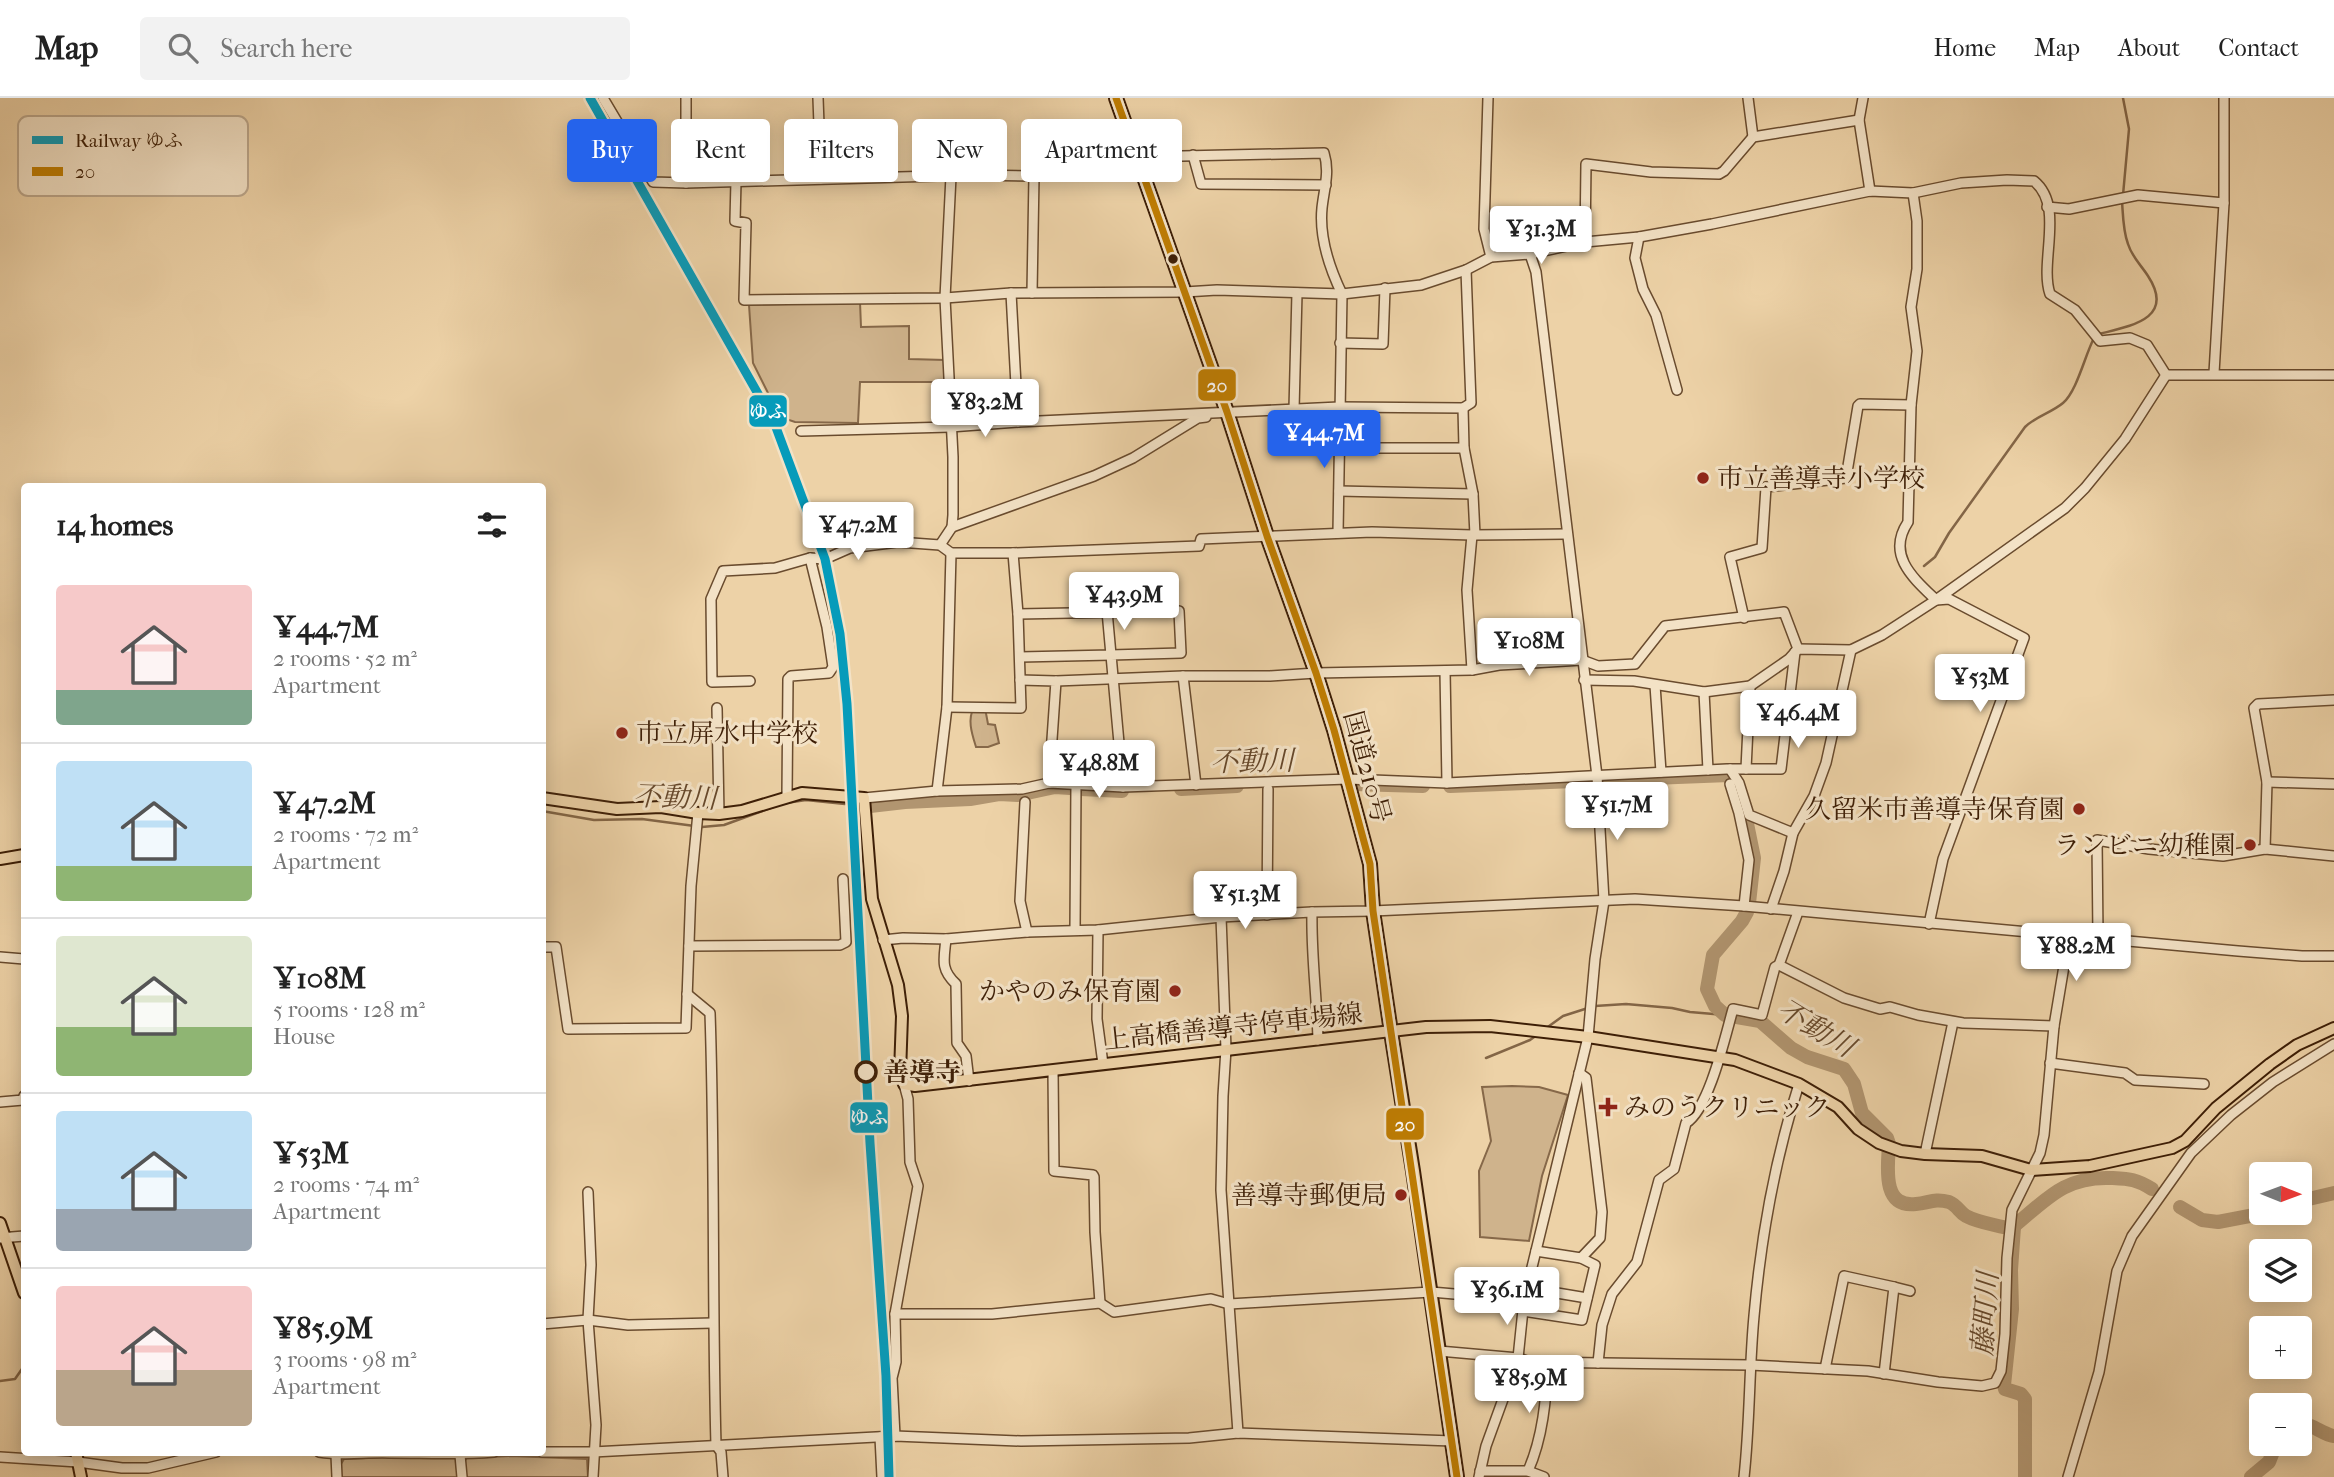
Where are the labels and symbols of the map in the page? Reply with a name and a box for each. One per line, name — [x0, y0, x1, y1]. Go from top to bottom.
legend — [18, 116, 248, 196]
text: Railway ゆふ — [75, 130, 183, 152]
text: 20 — [75, 161, 95, 183]
pin: ¥31.3M — [1484, 206, 1598, 266]
unlabelled marker — [1166, 252, 1180, 266]
line badge: 20 — [1197, 368, 1237, 402]
text: 20 — [1207, 375, 1227, 397]
pin: ¥83.2M — [928, 380, 1042, 439]
line badge: ゆふ — [748, 394, 788, 428]
text: ゆふ — [749, 401, 787, 423]
pin: ¥44.7M — [1267, 410, 1381, 470]
place label: 市立善導寺小学校 — [1717, 463, 1925, 494]
marker: 市立善導寺小学校 — [1695, 470, 1711, 486]
pin: ¥47.2M — [801, 503, 915, 562]
pin: ¥43.9M — [1067, 573, 1181, 632]
pin: ¥108M — [1480, 618, 1578, 678]
pin: ¥53M — [1939, 654, 2021, 714]
pin: ¥46.4M — [1741, 690, 1855, 750]
street label: 国道210号 — [1337, 708, 1397, 826]
place label: 市立屏水中学校 — [636, 718, 818, 749]
marker: 市立屏水中学校 — [614, 725, 630, 741]
pin: ¥48.8M — [1042, 740, 1156, 800]
water label: 不動川 — [1210, 744, 1297, 778]
water label: 不動川 — [632, 779, 721, 815]
pin: ¥51.7M — [1560, 782, 1674, 842]
place label: 久留米市善導寺保育園 — [1805, 794, 2065, 825]
marker: 久留米市善導寺保育園 — [2071, 801, 2087, 817]
place label: ランビニ幼稚園 — [2054, 830, 2236, 861]
marker: ランビニ幼稚園 — [2242, 837, 2258, 853]
pin: ¥51.3M — [1188, 872, 1302, 931]
pin: ¥88.2M — [2019, 924, 2133, 983]
place label: かやのみ保育園 — [979, 976, 1161, 1007]
marker: かやのみ保育園 — [1167, 983, 1183, 999]
water label: 不動川 — [1771, 992, 1863, 1065]
street label: 上高橋善導寺停車場線 — [1102, 998, 1364, 1056]
place label: 善導寺 — [883, 1057, 961, 1088]
marker: 善導寺 — [855, 1061, 877, 1083]
place label: みのうクリニック — [1624, 1092, 1830, 1123]
marker: みのうクリニック — [1598, 1097, 1618, 1117]
line badge: ゆふ — [849, 1101, 889, 1134]
text: ゆふ — [850, 1107, 888, 1129]
line badge: 20 — [1385, 1107, 1425, 1141]
text: 20 — [1395, 1114, 1415, 1136]
north arrow — [2249, 1162, 2312, 1225]
place label: 善導寺郵便局 — [1231, 1180, 1387, 1211]
marker: 善導寺郵便局 — [1393, 1187, 1409, 1203]
pin: ¥36.1M — [1450, 1268, 1564, 1327]
water label: 藤町川 — [1966, 1268, 2005, 1357]
pin: ¥85.9M — [1472, 1356, 1586, 1415]

